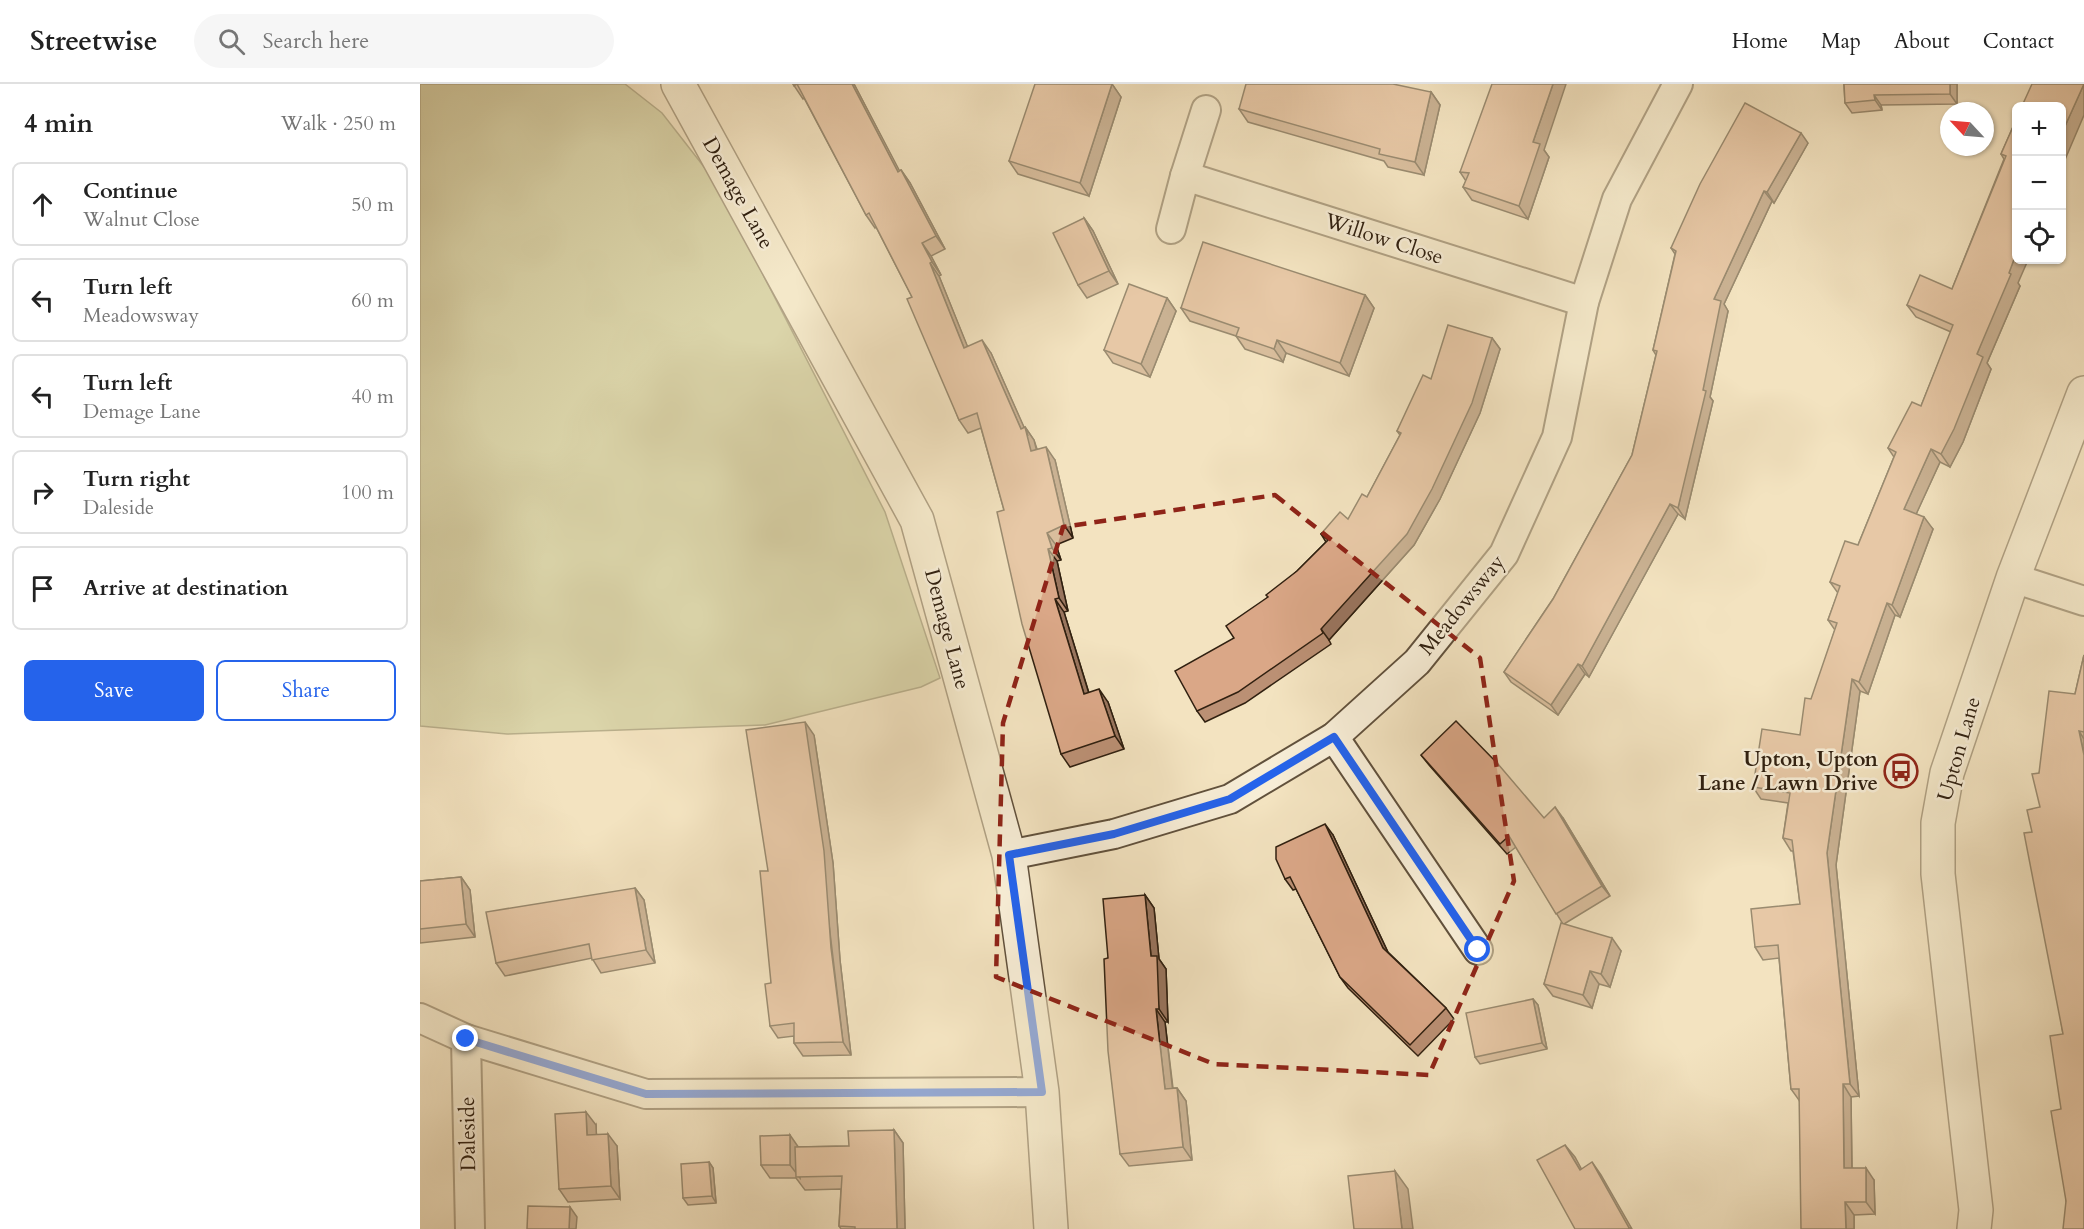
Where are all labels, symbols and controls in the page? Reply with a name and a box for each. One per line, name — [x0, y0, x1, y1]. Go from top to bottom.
search box — [194, 14, 614, 68]
text: Streetwise — [30, 22, 158, 60]
icon: search — [215, 25, 248, 58]
text: Search here — [263, 26, 369, 56]
text: Home — [1732, 27, 1788, 56]
text: Map — [1821, 27, 1861, 56]
text: About — [1894, 27, 1950, 56]
text: Contact — [1983, 27, 2054, 56]
north arrow — [1940, 102, 1994, 156]
map controls — [2012, 102, 2066, 264]
button: + — [2012, 102, 2066, 156]
text: 4 min — [24, 106, 93, 141]
text: Walk · 250 m — [281, 110, 396, 137]
street label: Demage Lane — [695, 132, 781, 254]
button: − — [2012, 156, 2066, 210]
text: Continue — [83, 176, 178, 206]
icon: ahead — [26, 188, 59, 221]
text: 50 m — [351, 191, 394, 218]
text: Walnut Close — [83, 206, 200, 233]
street label: Willow Close — [1320, 206, 1447, 272]
button: locate — [2012, 210, 2066, 264]
text: Turn left — [83, 272, 172, 302]
icon: left — [26, 284, 59, 317]
text: 60 m — [351, 287, 394, 314]
text: Meadowsway — [83, 302, 199, 329]
text: Turn left — [83, 368, 172, 398]
icon: left — [26, 380, 59, 413]
text: 40 m — [351, 383, 394, 410]
text: Demage Lane — [83, 398, 201, 425]
text: Turn right — [83, 464, 190, 494]
icon: right — [26, 476, 59, 509]
text: 100 m — [341, 479, 394, 506]
text: Daleside — [83, 494, 154, 521]
street label: Meadowsway — [1412, 549, 1512, 661]
street label: Demage Lane — [917, 566, 977, 692]
icon: arrive — [26, 572, 59, 605]
text: Arrive at destination — [83, 573, 288, 603]
button: Save — [24, 660, 204, 721]
button: Share — [216, 660, 396, 721]
street label: Upton Lane — [1930, 694, 1988, 804]
place label: Upton, Upton Lane / Lawn Drive — [1698, 745, 1878, 798]
bus stop icon: Upton, Upton Lane / Lawn Drive — [1883, 753, 1919, 789]
route start — [1464, 936, 1490, 962]
route end — [452, 1025, 478, 1051]
street label: Daleside — [453, 1096, 483, 1172]

